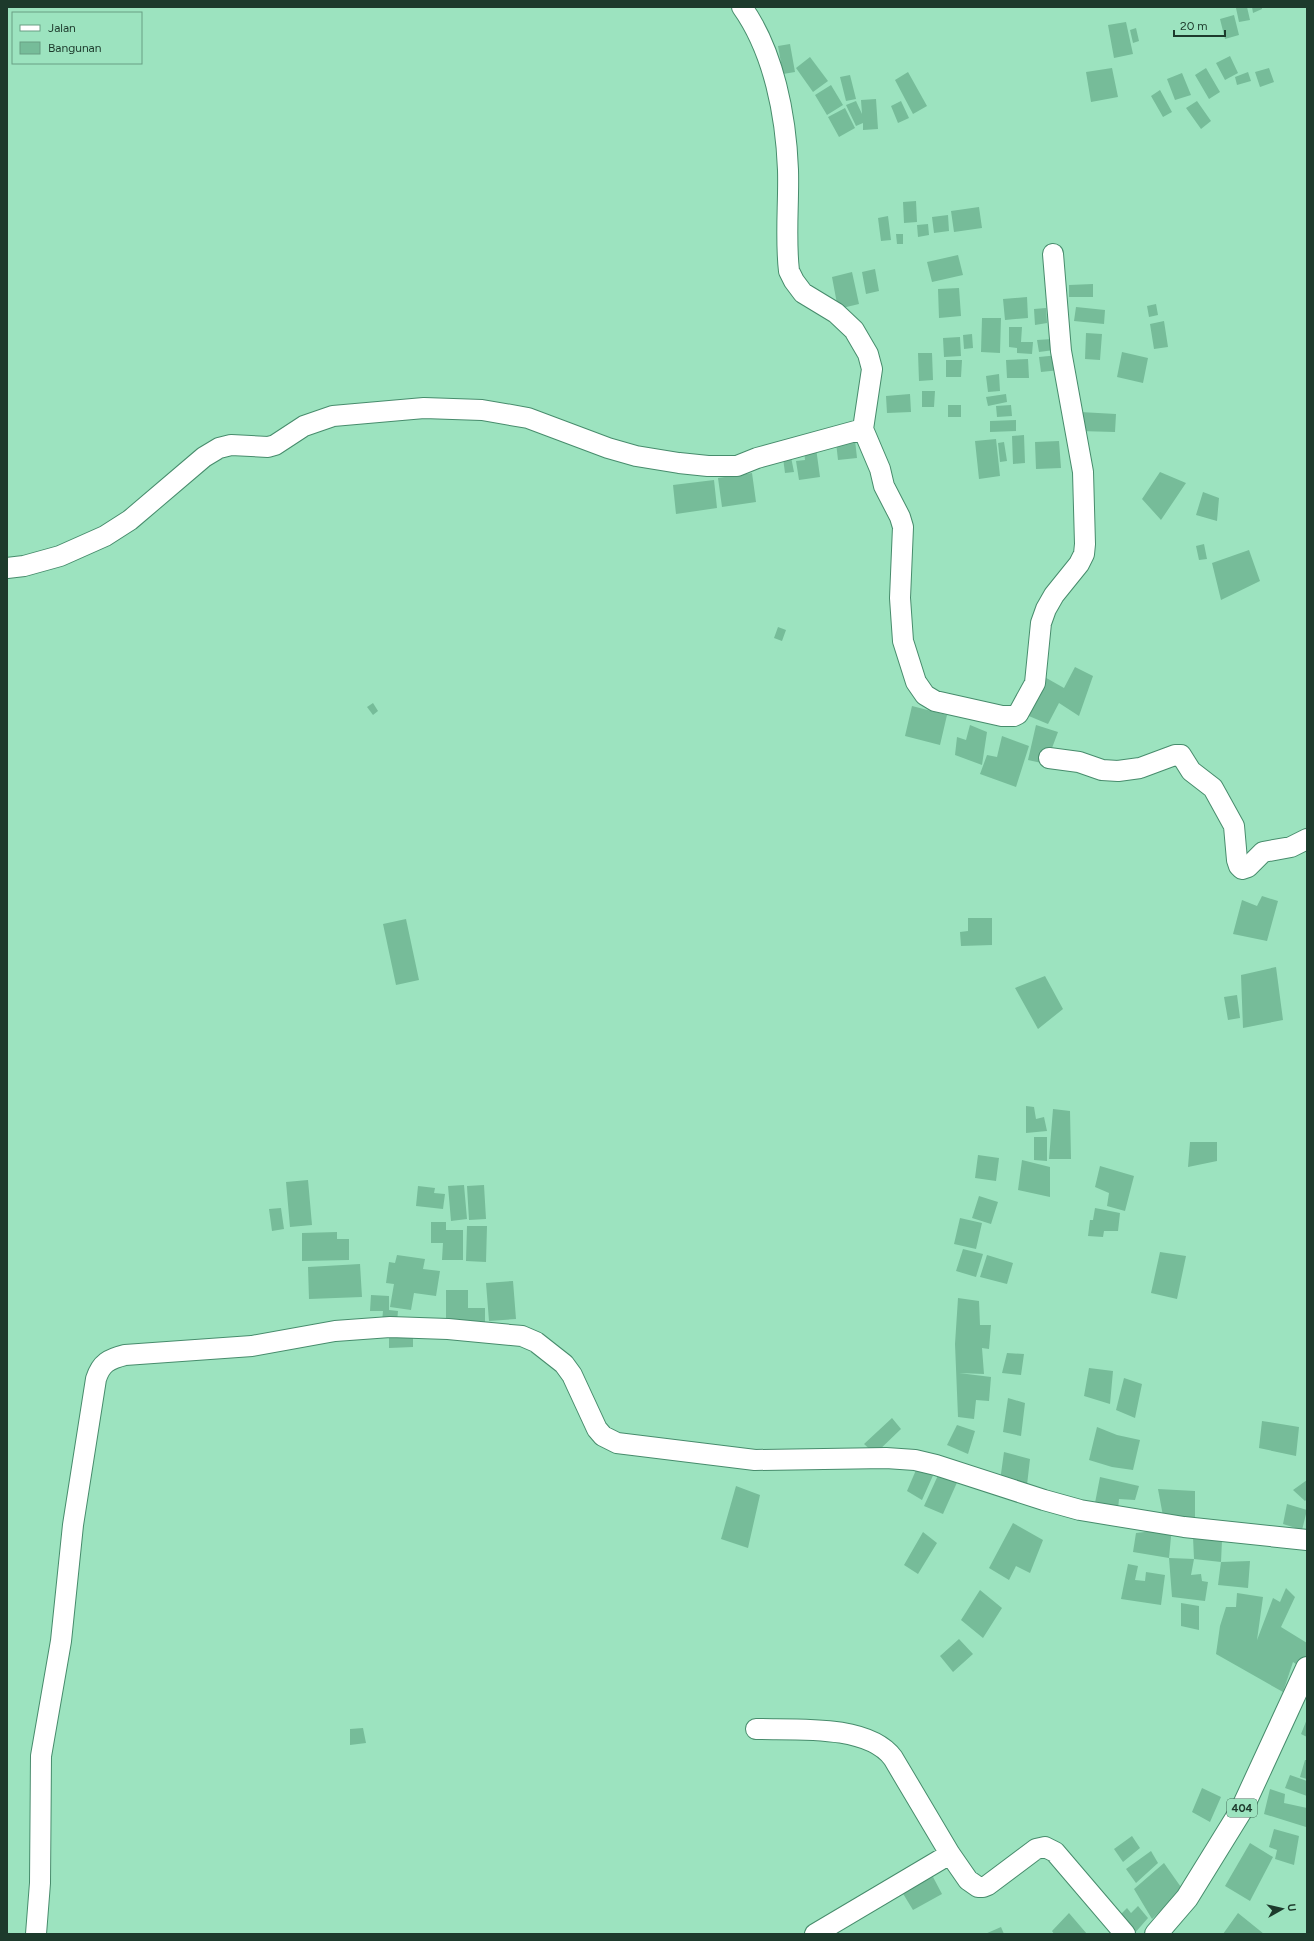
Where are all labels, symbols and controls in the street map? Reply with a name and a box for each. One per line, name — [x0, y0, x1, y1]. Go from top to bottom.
legend — [12, 12, 142, 64]
scale bar — [1174, 12, 1225, 38]
text: 20 m — [1180, 19, 1208, 33]
text: Jalan — [48, 21, 76, 35]
text: Bangunan — [48, 41, 102, 55]
road number: 404 — [1227, 1799, 1257, 1817]
north arrow — [1262, 1889, 1302, 1929]
text: U — [1284, 1903, 1298, 1913]

